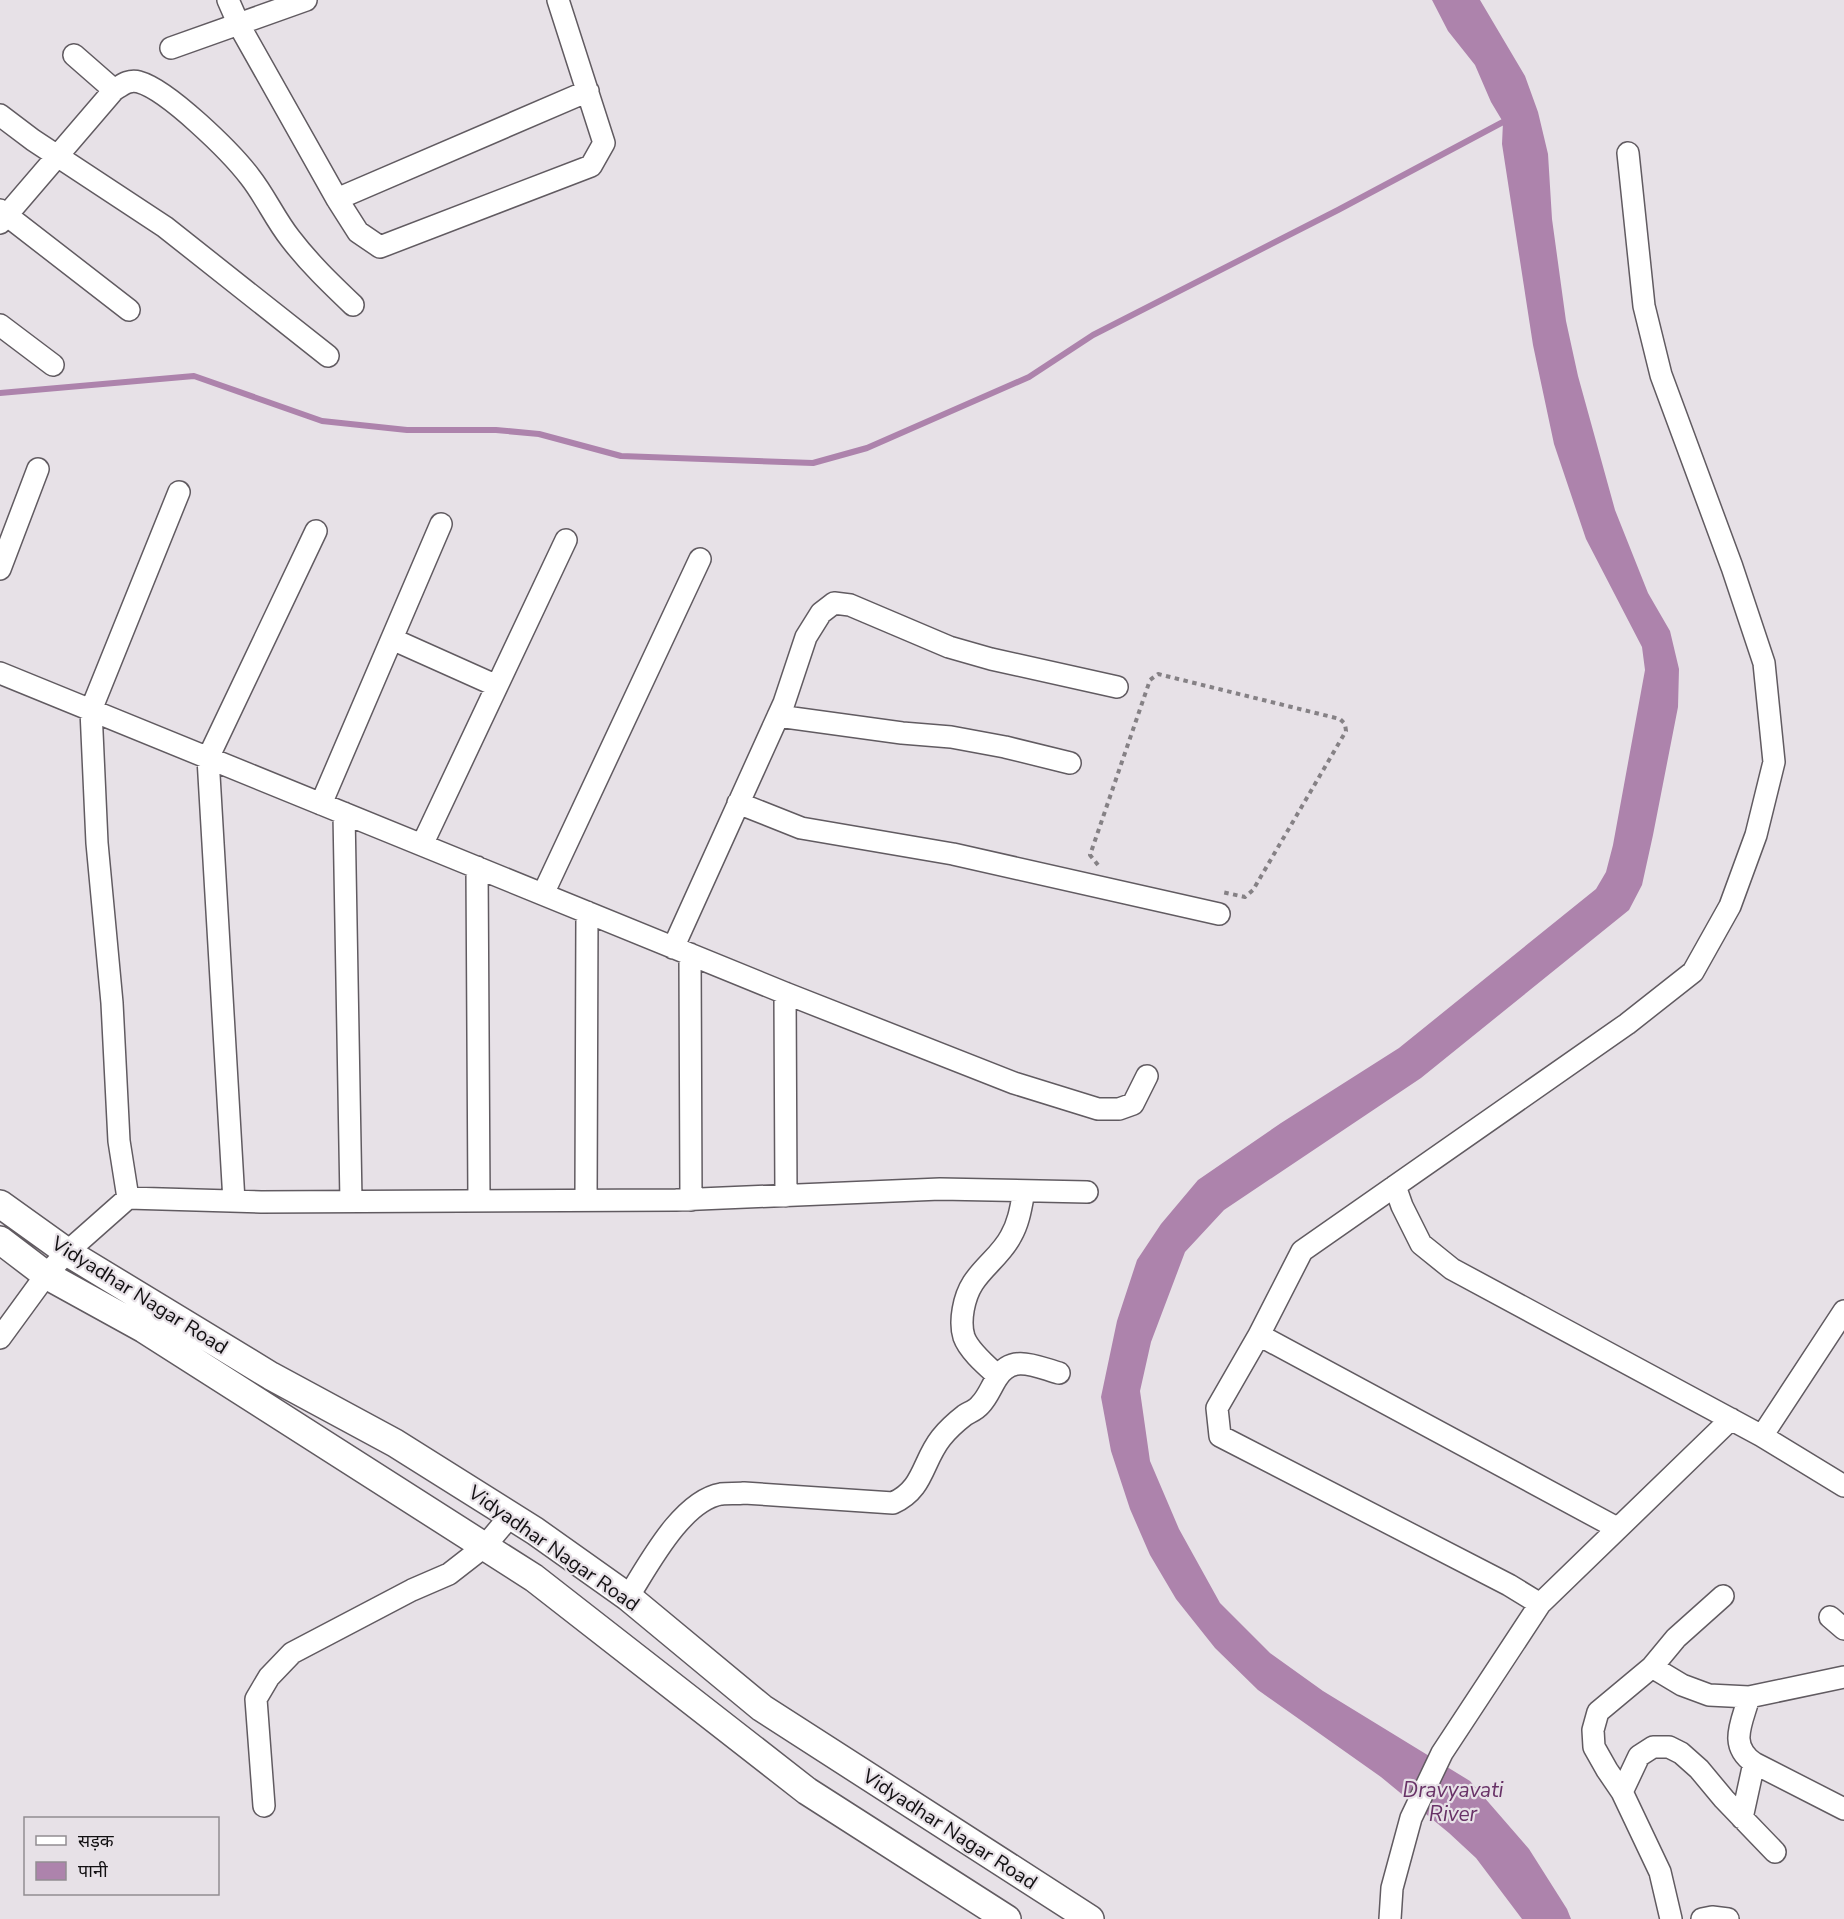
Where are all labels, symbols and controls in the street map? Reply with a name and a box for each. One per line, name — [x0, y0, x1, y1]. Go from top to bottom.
street label: Vidyadhar Nagar Road — [46, 1230, 233, 1361]
street label: Vidyadhar Nagar Road — [462, 1478, 645, 1618]
street label: Vidyadhar Nagar Road — [856, 1762, 1042, 1896]
water label: Dravyavati River — [1403, 1776, 1505, 1828]
legend — [24, 1817, 219, 1895]
text: सड़क — [78, 1829, 115, 1853]
text: पानी — [78, 1859, 108, 1883]

